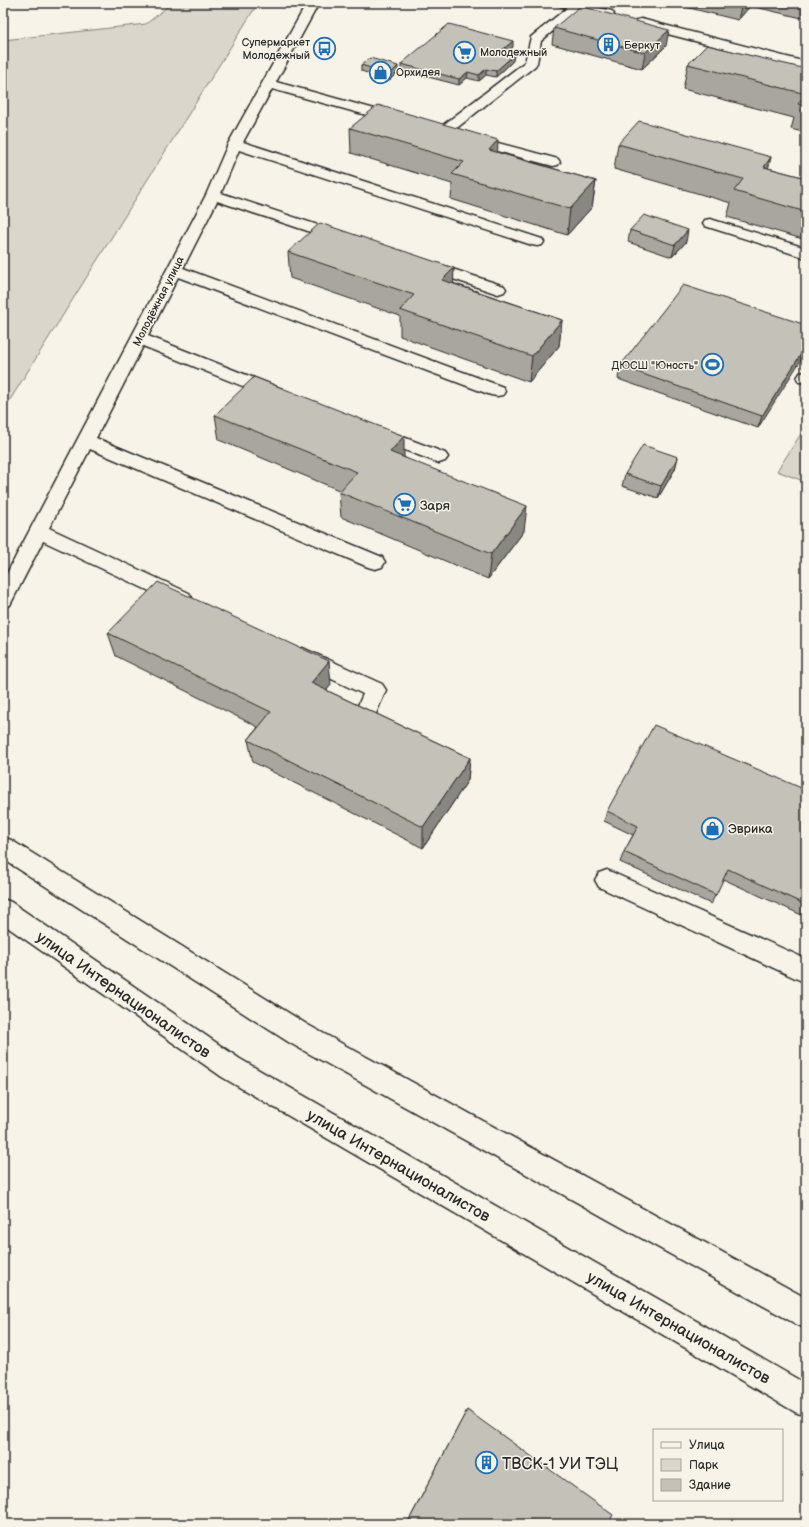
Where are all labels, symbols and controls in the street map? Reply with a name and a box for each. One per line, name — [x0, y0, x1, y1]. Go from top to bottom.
building icon: Беркут — [596, 32, 622, 58]
bus stop icon: Супермаркет Молодежный — [312, 35, 338, 61]
place label: Супермаркет Молодежный — [242, 36, 310, 62]
supermarket icon: Молодежный — [451, 39, 477, 65]
place label: Беркут — [624, 39, 660, 52]
place label: Молодежный — [480, 46, 547, 59]
shop icon: Орхидея — [367, 59, 393, 85]
place label: Орхидея — [396, 66, 440, 79]
street label: Молодёжная улица — [130, 254, 187, 348]
sports icon: ДЮСШ "Юность" — [700, 352, 726, 378]
place label: ДЮСШ "Юность" — [611, 359, 698, 372]
supermarket icon: Заря — [391, 492, 417, 518]
place label: Заря — [420, 498, 450, 514]
shop icon: Эврика — [699, 815, 725, 841]
place label: Эврика — [728, 821, 773, 837]
street label: улица Интернационалистов — [32, 928, 214, 1063]
street label: улица Интернационалистов — [303, 1106, 494, 1227]
street label: улица Интернационалистов — [583, 1268, 774, 1389]
legend — [653, 1429, 783, 1501]
text: Улица — [689, 1438, 725, 1453]
building icon: ТВСК-1 УИ ТЭЦ — [474, 1450, 500, 1476]
place label: ТВСК-1 УИ ТЭЦ — [502, 1455, 619, 1474]
text: Парк — [689, 1458, 719, 1473]
text: Здание — [689, 1478, 731, 1493]

